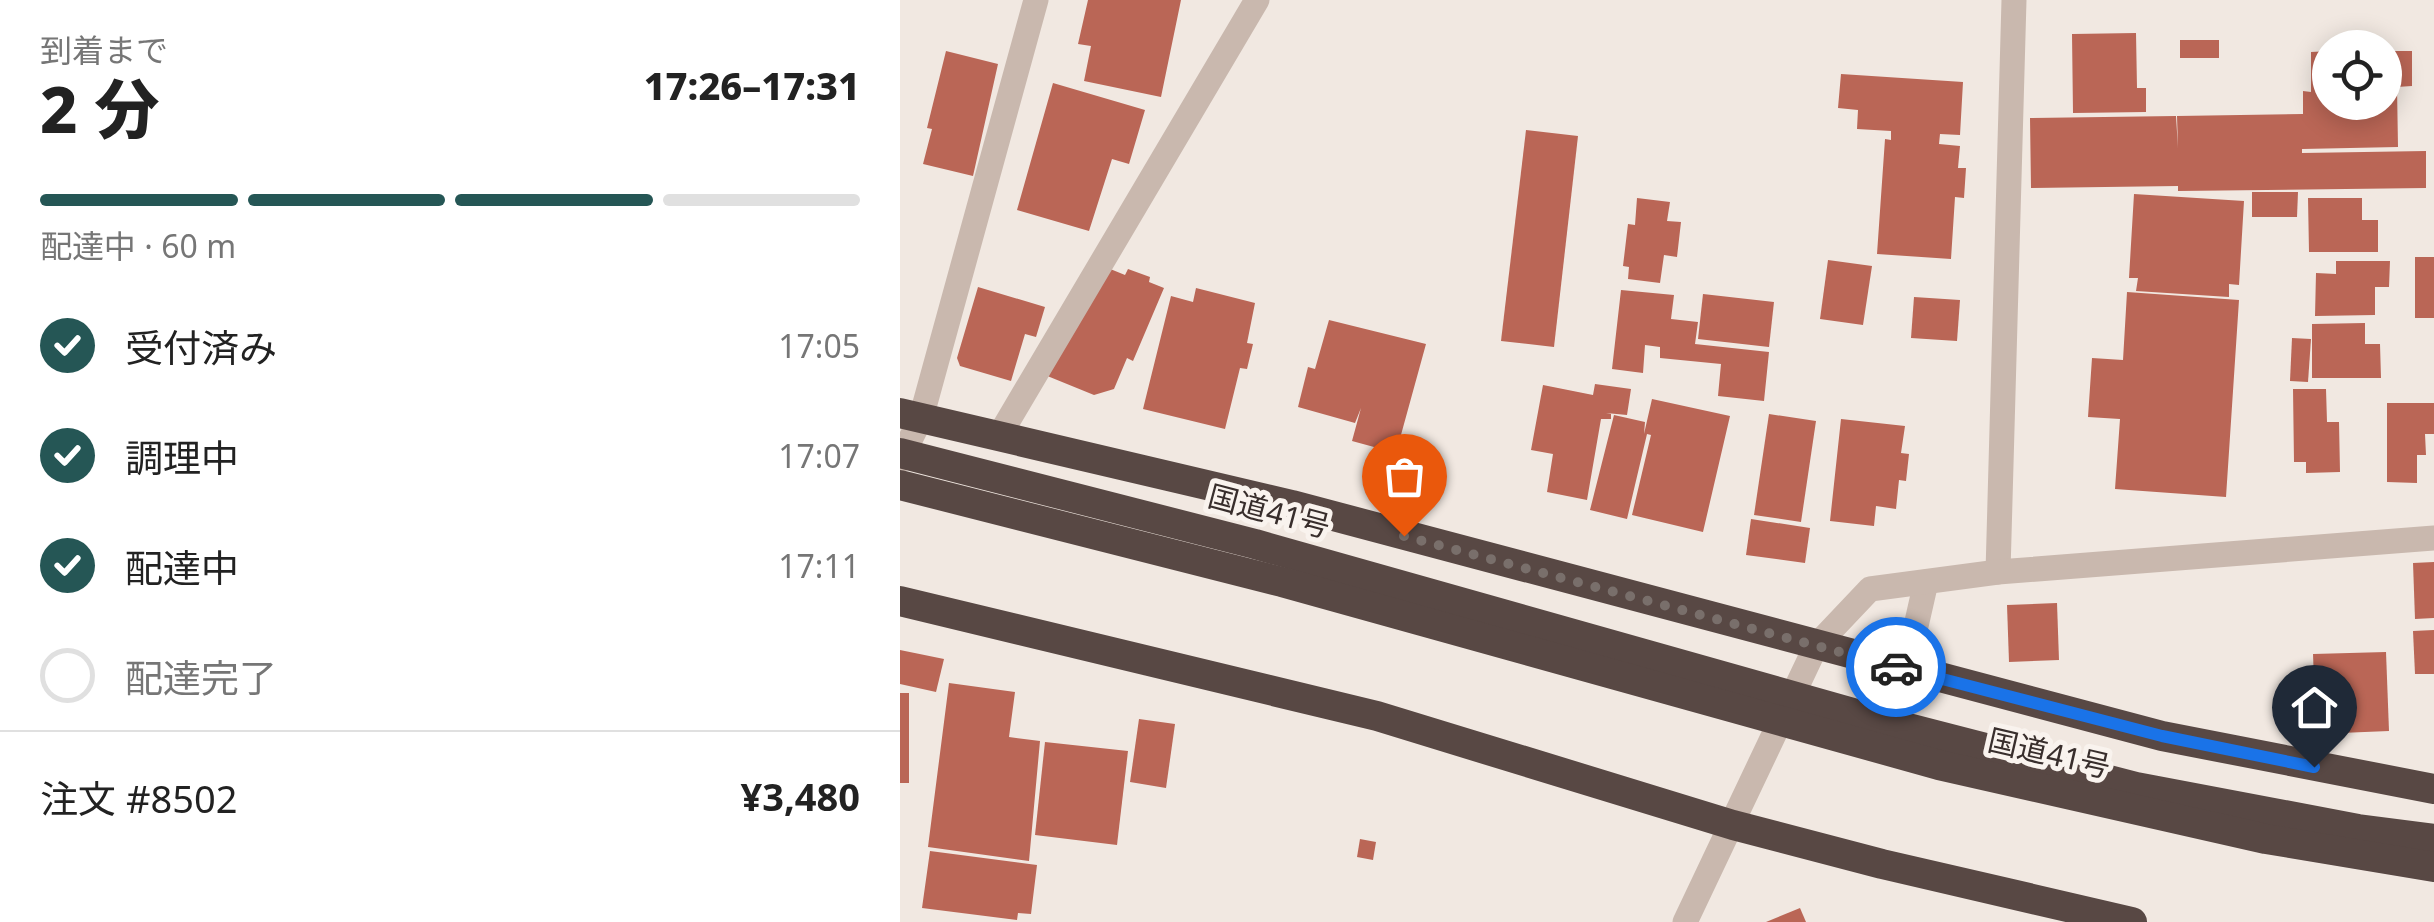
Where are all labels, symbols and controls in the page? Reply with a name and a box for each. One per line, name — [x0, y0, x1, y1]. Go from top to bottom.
text: 到着まで — [40, 28, 168, 71]
map controls — [2312, 30, 2402, 120]
button: locate — [2312, 30, 2402, 120]
text: 17:26–17:31 — [644, 59, 860, 111]
text: 2 分 — [40, 64, 159, 152]
text: 配達中 · 60 m — [40, 224, 236, 267]
icon: check — [40, 318, 95, 373]
text: 受付済み — [125, 321, 277, 373]
text: 17:05 — [778, 324, 860, 367]
icon: check — [40, 428, 95, 483]
text: 調理中 — [125, 431, 239, 483]
text: 17:07 — [778, 434, 860, 477]
pin — [1362, 434, 1447, 537]
icon: bag — [1377, 449, 1432, 504]
street label: 国道41号 — [1204, 475, 1335, 546]
icon: check — [40, 538, 95, 593]
text: 配達中 — [125, 541, 239, 593]
text: 17:11 — [778, 544, 860, 587]
courier — [1846, 617, 1946, 717]
icon: car — [1869, 640, 1924, 695]
text: 配達完了 — [125, 651, 277, 703]
pin — [2272, 665, 2357, 768]
icon: home — [2287, 680, 2342, 735]
street label: 国道41号 — [1984, 719, 2115, 786]
text: ¥3,480 — [740, 770, 860, 822]
text: 注文 #8502 — [40, 772, 237, 824]

